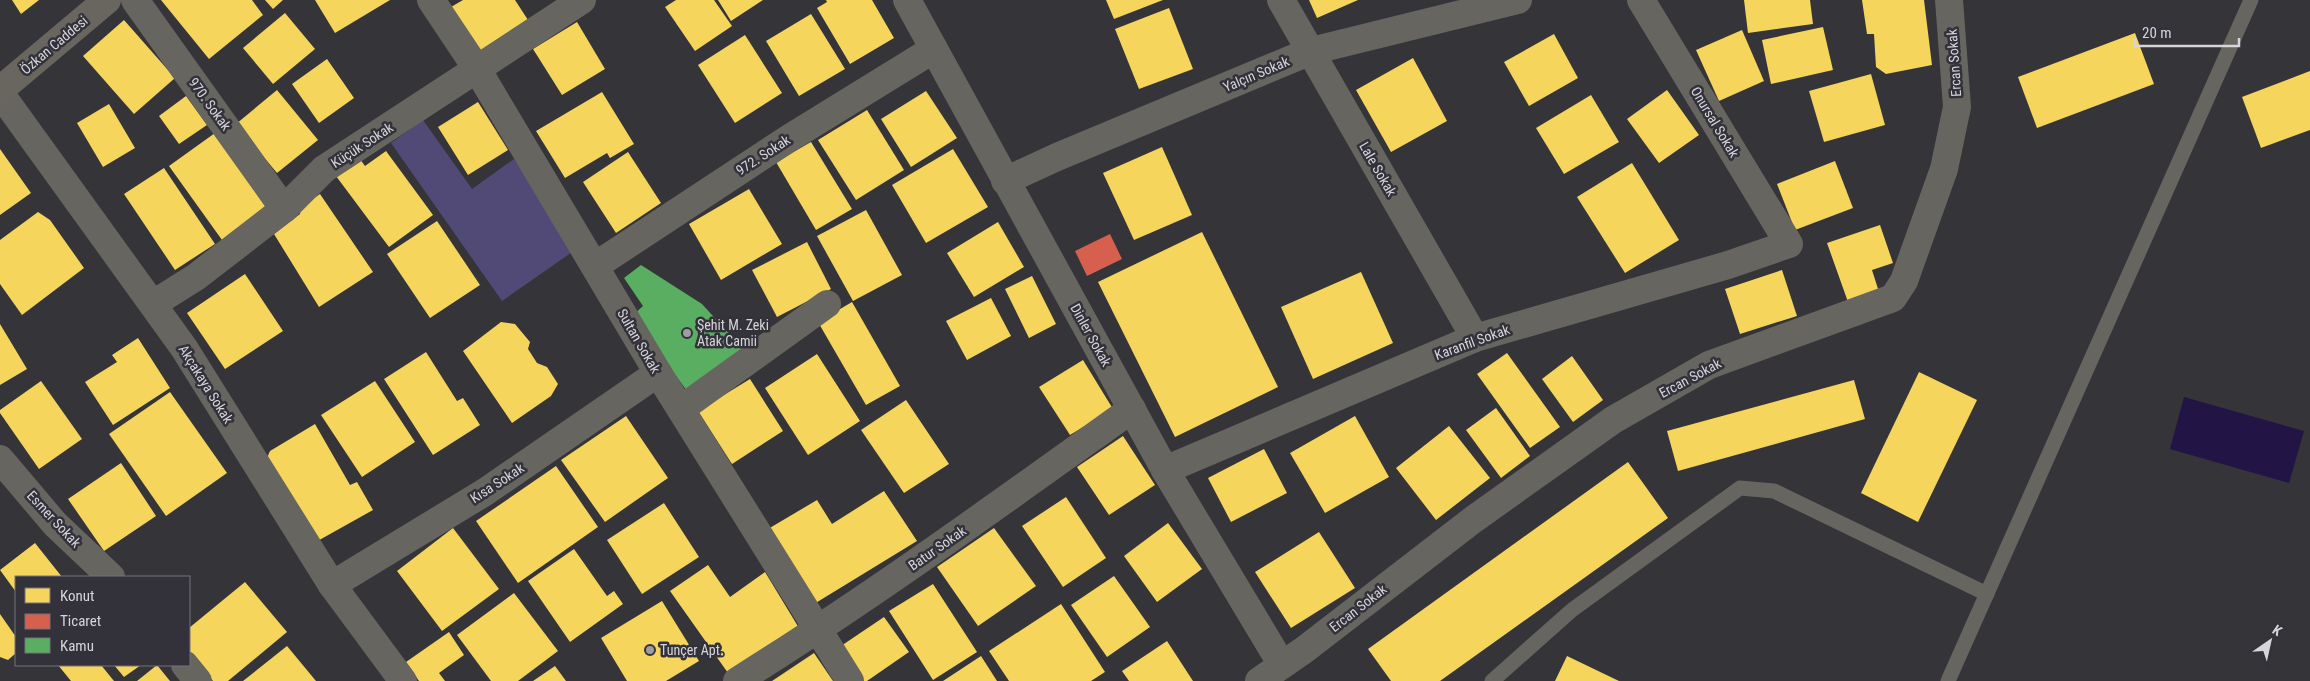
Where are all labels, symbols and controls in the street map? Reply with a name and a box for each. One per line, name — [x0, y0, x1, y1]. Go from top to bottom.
street label: Özkan Caddesi — [17, 12, 91, 78]
scale bar — [2135, 15, 2239, 47]
text: 20 m — [2142, 24, 2172, 42]
street label: Ercan Sokak — [1944, 28, 1964, 97]
street label: Yalçın Sokak — [1221, 53, 1292, 95]
street label: 970. Sokak — [186, 75, 235, 134]
street label: Onursal Sokak — [1688, 84, 1743, 161]
street label: Küçük Sokak — [328, 119, 397, 171]
street label: 972. Sokak — [733, 131, 794, 178]
street label: Lale Sokak — [1356, 139, 1400, 200]
street label: Dinler Sokak — [1067, 301, 1115, 370]
street label: Sultan Sokak — [614, 306, 664, 377]
place label: Şehit M. Zeki Atak Camii — [697, 317, 769, 349]
street label: Karanfil Sokak — [1432, 321, 1512, 363]
marker: Şehit M. Zeki Atak Camii — [681, 327, 693, 339]
street label: Akçakaya Sokak — [175, 342, 237, 427]
street label: Ercan Sokak — [1656, 355, 1724, 401]
street label: Kısa Sokak — [467, 459, 527, 506]
street label: Esmer Sokak — [24, 487, 85, 551]
street label: Batur Sokak — [905, 522, 969, 574]
legend — [15, 576, 190, 666]
street label: Ercan Sokak — [1326, 580, 1390, 635]
text: Konut — [60, 587, 94, 605]
text: Ticaret — [60, 612, 101, 630]
north arrow — [2245, 616, 2295, 666]
text: K — [2270, 621, 2285, 639]
text: Kamu — [60, 637, 94, 655]
place label: Tunçer Apt. — [660, 642, 724, 658]
marker: Tunçer Apt. — [644, 644, 656, 656]

